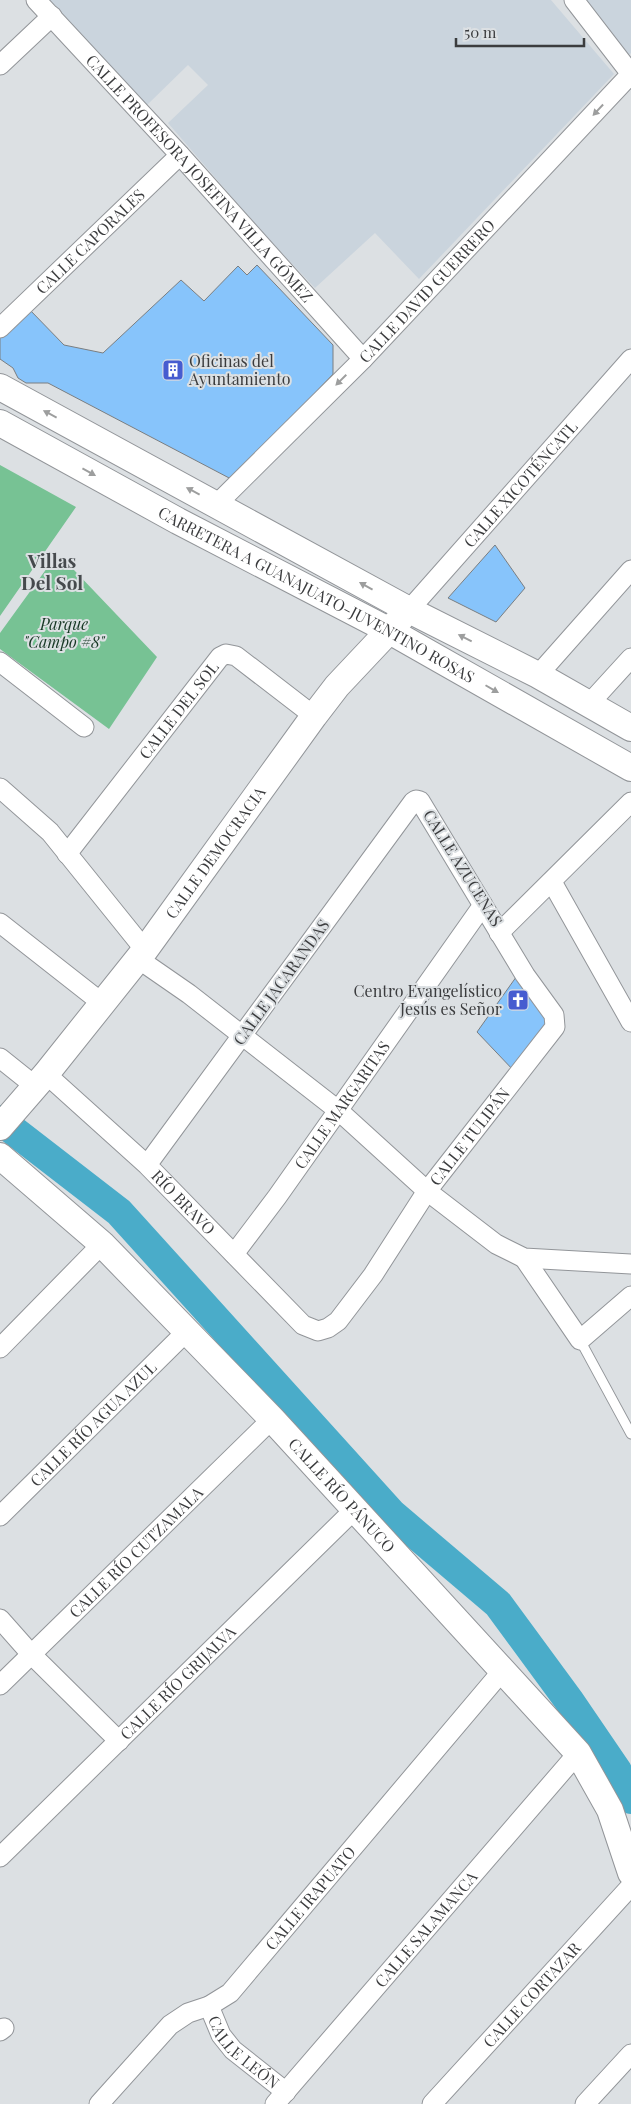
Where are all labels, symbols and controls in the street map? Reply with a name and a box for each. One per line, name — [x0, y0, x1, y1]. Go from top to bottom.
scale bar — [456, 15, 584, 47]
text: 50 m — [464, 22, 497, 42]
street label: CALLE PROFESORA JOSEFINA VILLA GÓMEZ — [82, 50, 318, 306]
one-way arrow — [592, 104, 604, 116]
street label: CALLE CAPORALES — [31, 184, 149, 298]
street label: CALLE DAVID GUERRERO — [354, 214, 499, 367]
place label: Oficinas del Ayuntamiento — [188, 350, 291, 389]
building icon: Oficinas del Ayuntamiento — [161, 358, 185, 382]
one-way arrow — [336, 374, 348, 386]
one-way arrow — [43, 410, 57, 418]
street label: CALLE XICOTÉNCATL — [458, 416, 581, 551]
one-way arrow — [81, 468, 96, 476]
one-way arrow — [186, 487, 200, 495]
street label: CARRETERA A GUANAJUATO-JUVENTINO ROSAS — [155, 501, 479, 687]
district label: Villas Del Sol — [21, 547, 83, 595]
one-way arrow — [359, 582, 373, 591]
park label: Parque "Campo #8" — [23, 613, 106, 652]
one-way arrow — [458, 634, 472, 642]
street label: CALLE DEL SOL — [134, 657, 223, 763]
one-way arrow — [485, 684, 498, 693]
street label: CALLE DEMOCRACIA — [160, 781, 270, 923]
street label: CALLE AZUCENAS — [419, 805, 508, 930]
street label: CALLE JACARANDAS — [228, 915, 333, 1049]
place label: Centro Evangelístico Jesús es Señor — [354, 980, 502, 1019]
church icon: Centro Evangelístico Jesús es Señor — [506, 988, 530, 1012]
street label: CALLE MARGARITAS — [289, 1036, 394, 1173]
street label: CALLE TULIPÁN — [424, 1083, 514, 1189]
street label: RÍO BRAVO — [147, 1165, 220, 1239]
street label: CALLE RÍO AGUA AZUL — [25, 1356, 160, 1491]
street label: CALLE RÍO PÁNUCO — [284, 1433, 400, 1557]
street label: CALLE RÍO CUTZAMALA — [64, 1481, 208, 1622]
street label: CALLE RÍO GRIJALVA — [115, 1620, 240, 1744]
street label: CALLE IRAPUATO — [260, 1841, 360, 1954]
street label: CALLE SALAMANCA — [370, 1866, 482, 1991]
street label: CALLE CORTAZAR — [478, 1937, 585, 2051]
street label: CALLE LEÓN — [204, 2012, 284, 2093]

